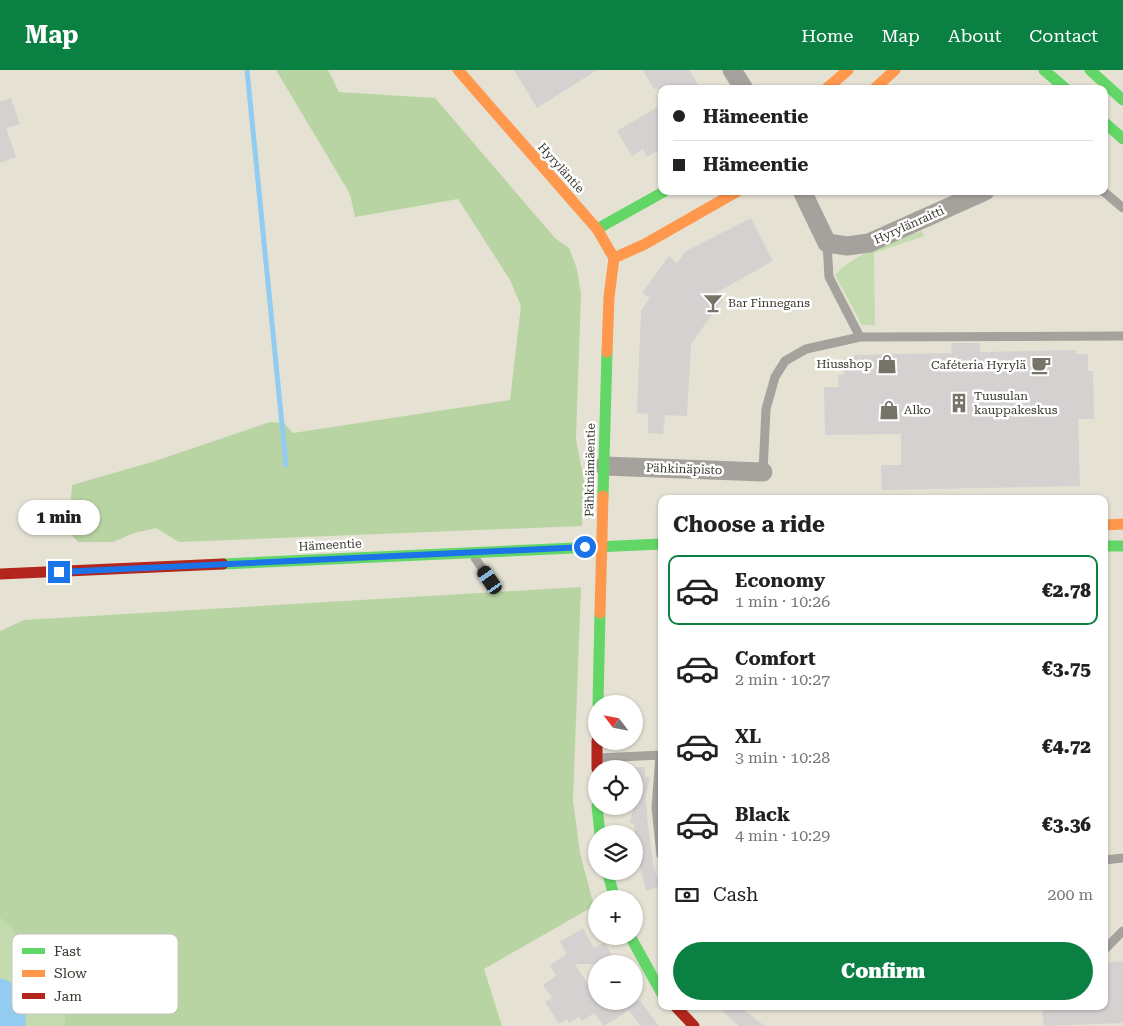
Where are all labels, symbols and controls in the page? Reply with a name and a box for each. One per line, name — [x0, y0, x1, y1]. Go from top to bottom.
text: Map — [25, 21, 79, 49]
text: Home — [801, 25, 853, 46]
text: Map — [881, 25, 920, 46]
text: About — [948, 25, 1001, 46]
text: Contact — [1029, 25, 1098, 46]
text: Hämeentie — [703, 105, 808, 128]
street label: Hyryläntie — [535, 140, 587, 196]
text: Hämeentie — [703, 153, 808, 176]
street label: Hyrylänraitti — [872, 203, 946, 247]
bar icon: Bar Finnegans — [702, 292, 724, 314]
place label: Bar Finnegans — [728, 296, 810, 310]
shop icon: Hiusshop — [876, 353, 898, 375]
cafe icon: Caféteria Hyrylä — [1030, 354, 1052, 376]
place label: Hiusshop — [816, 357, 872, 371]
place label: Caféteria Hyrylä — [931, 358, 1026, 372]
place label: Tuusulan kauppakeskus — [974, 389, 1058, 417]
building icon: Tuusulan kauppakeskus — [948, 392, 970, 414]
shop icon: Alko — [878, 399, 900, 421]
place label: Alko — [904, 403, 931, 417]
street label: Pähkinämäentie — [582, 423, 598, 517]
street label: Pähkinäpisto — [646, 461, 722, 477]
callout: 1 min — [18, 500, 100, 534]
text: 1 min — [37, 508, 81, 527]
text: Choose a ride — [673, 512, 825, 537]
street label: Hämeentie — [298, 536, 362, 554]
route start — [574, 536, 596, 558]
route end — [48, 561, 70, 583]
car — [475, 563, 504, 597]
icon: car — [675, 568, 720, 613]
text: Economy — [735, 569, 825, 592]
text: €2.78 — [1042, 579, 1091, 602]
text: 1 min · 10:26 — [735, 592, 830, 611]
icon: car — [675, 646, 720, 691]
text: Comfort — [735, 647, 816, 670]
text: €3.75 — [1042, 657, 1091, 680]
text: 2 min · 10:27 — [735, 670, 830, 689]
north arrow — [588, 695, 642, 750]
map controls — [588, 695, 643, 1010]
icon: car — [675, 724, 720, 769]
text: XL — [735, 725, 761, 748]
text: €4.72 — [1042, 735, 1091, 758]
text: 3 min · 10:28 — [735, 748, 830, 767]
button: locate — [588, 760, 643, 815]
icon: car — [675, 802, 720, 847]
text: Black — [735, 803, 790, 826]
text: €3.36 — [1042, 813, 1091, 836]
button: layers — [588, 825, 643, 880]
text: 4 min · 10:29 — [735, 826, 830, 845]
icon: cash — [673, 881, 701, 909]
text: Cash — [713, 883, 758, 906]
text: 200 m — [1047, 885, 1093, 904]
button: + — [588, 890, 643, 945]
legend — [12, 934, 178, 1014]
button: Confirm — [673, 942, 1093, 1000]
text: Fast — [54, 943, 81, 959]
button: − — [588, 955, 643, 1010]
text: Slow — [54, 965, 87, 981]
text: Jam — [54, 988, 82, 1004]

